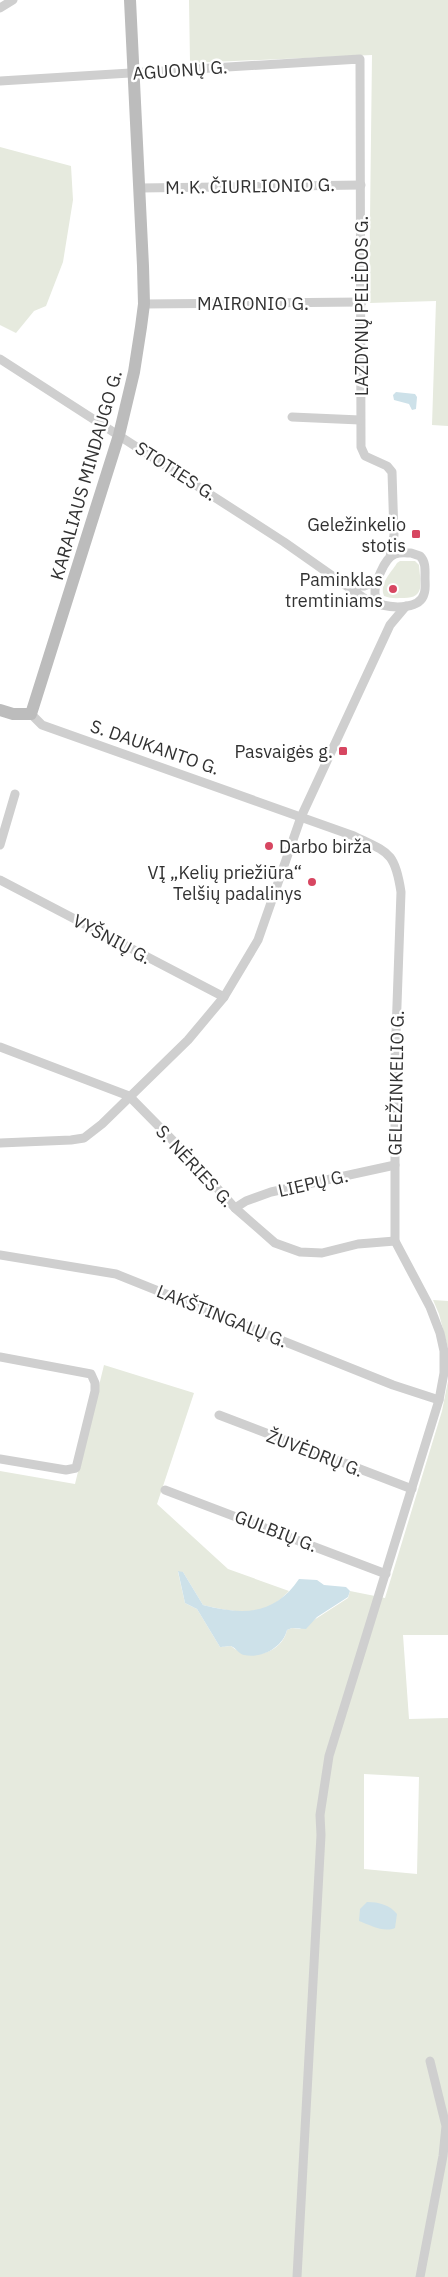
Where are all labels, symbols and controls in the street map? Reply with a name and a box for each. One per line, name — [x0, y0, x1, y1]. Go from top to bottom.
street label: AGUONŲ G. — [132, 55, 228, 85]
street label: M. K. ČIURLIONIO G. — [165, 172, 335, 199]
street label: LAZDYNŲ PELĖDOS G. — [350, 216, 373, 396]
street label: MAIRONIO G. — [197, 292, 309, 315]
street label: KARALIAUS MINDAUGO G. — [45, 367, 127, 583]
street label: STOTIES G. — [131, 436, 221, 506]
place label: Geležinkelio stotis — [307, 513, 406, 557]
marker: Geležinkelio stotis — [410, 528, 422, 540]
place label: Paminklas tremtiniams — [285, 568, 383, 612]
marker: Paminklas tremtiniams — [387, 583, 399, 595]
street label: S. DAUKANTO G. — [87, 714, 223, 780]
place label: Pasvaigės g. — [234, 740, 333, 763]
marker: Pasvaigės g. — [337, 745, 349, 757]
place label: Darbo birža — [279, 835, 372, 858]
marker: Darbo birža — [263, 840, 275, 852]
place label: VĮ „Kelių priežiūra“ Telšių padalinys — [148, 861, 302, 905]
marker: VĮ „Kelių priežiūra“ Telšių padalinys — [306, 876, 318, 888]
street label: VYŠNIŲ G. — [69, 908, 156, 969]
street label: GELEŽINKELIO G. — [383, 1010, 409, 1156]
street label: S. NĖRIES G. — [151, 1120, 239, 1212]
street label: LIEPŲ G. — [276, 1164, 350, 1202]
street label: LAKŠTINGALŲ G. — [153, 1278, 291, 1353]
street label: ŽUVĖDRŲ G. — [264, 1424, 366, 1482]
street label: GULBIŲ G. — [231, 1505, 321, 1557]

